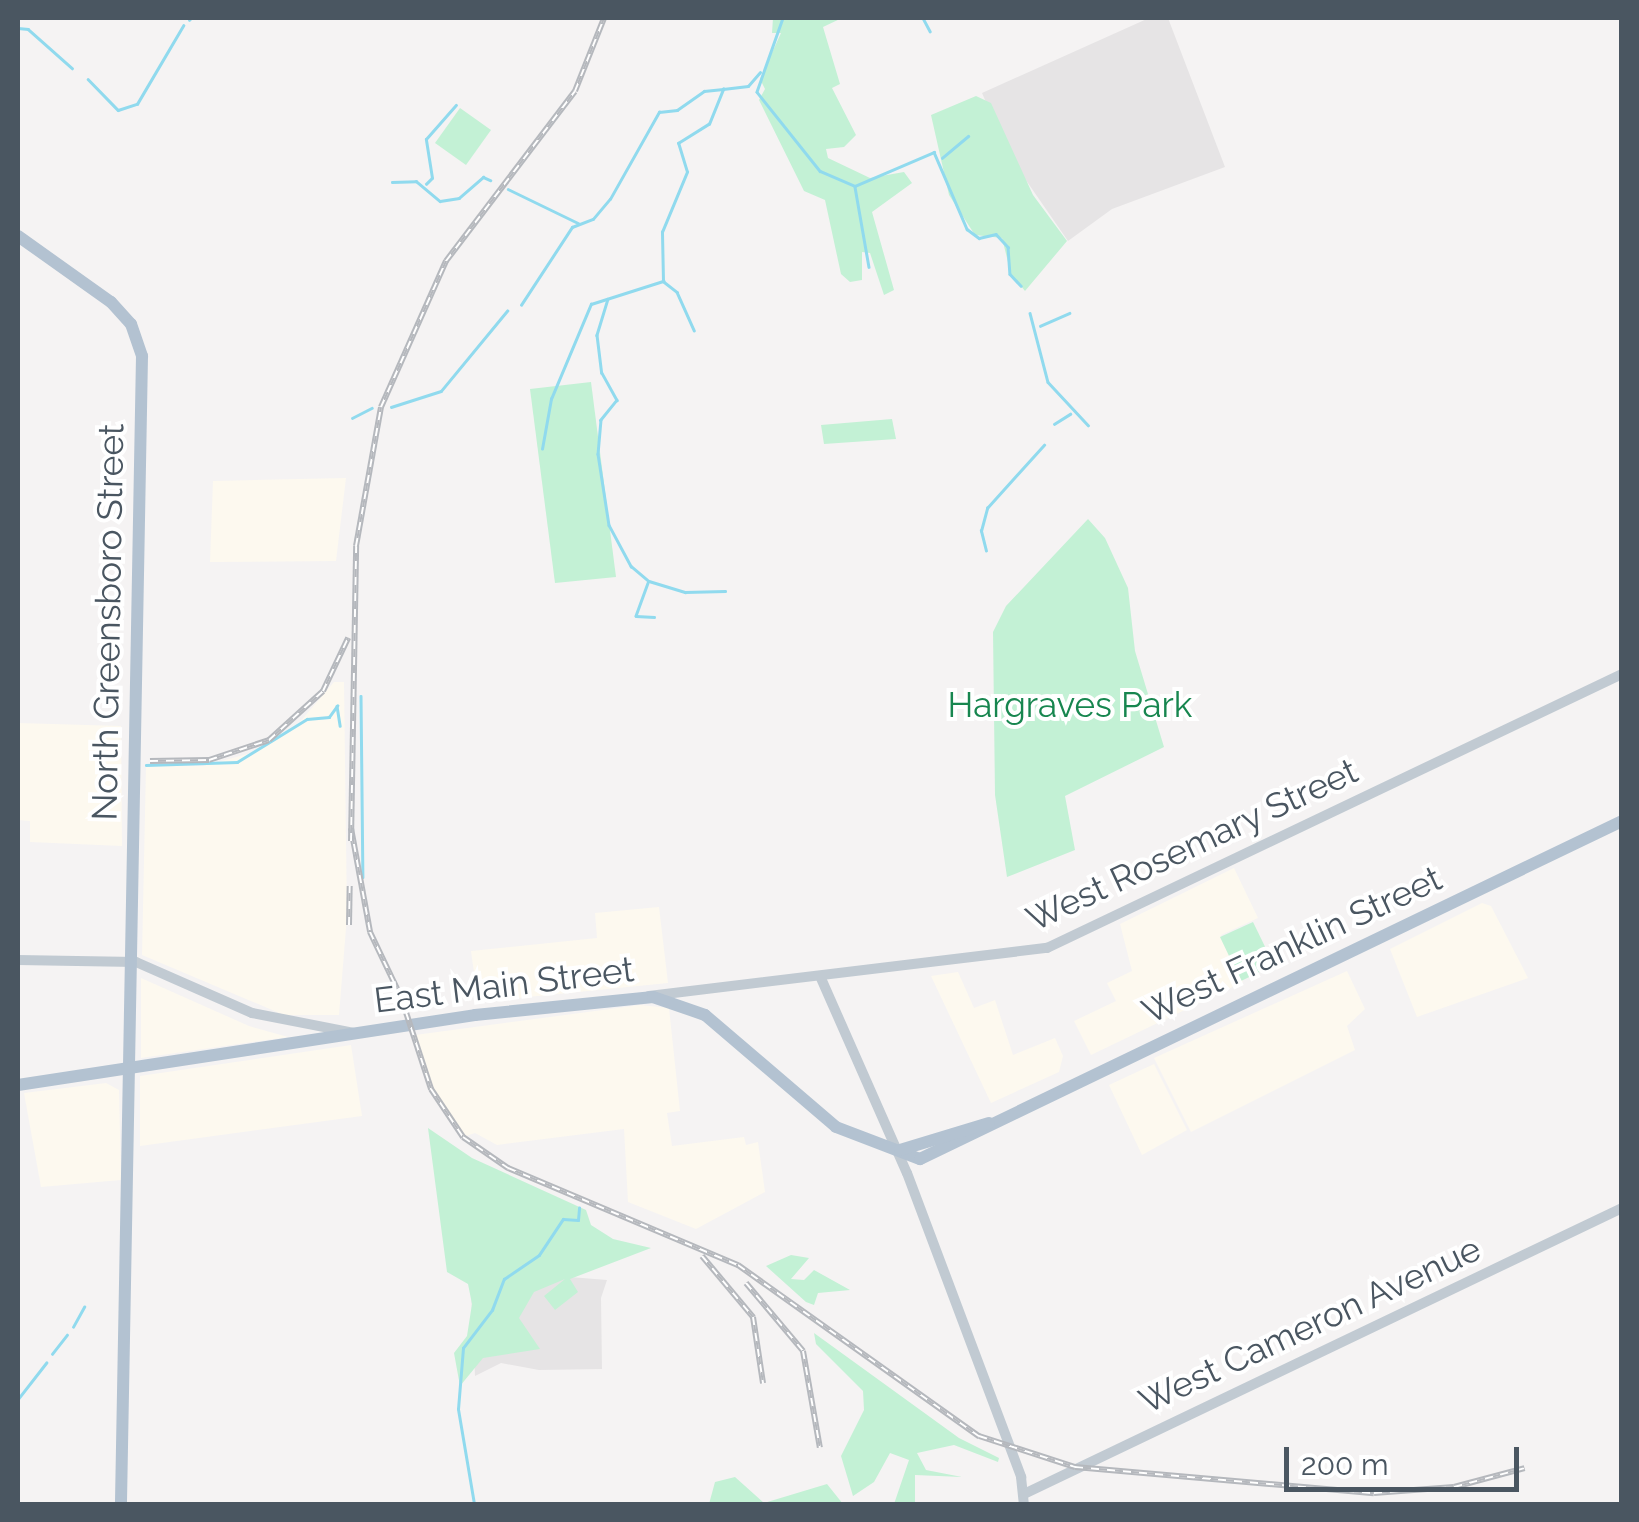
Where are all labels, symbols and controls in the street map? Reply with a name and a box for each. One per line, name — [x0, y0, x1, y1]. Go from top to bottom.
street label: North Greensboro Street — [84, 423, 132, 821]
park label: Hargraves Park — [948, 684, 1192, 726]
street label: West Rosemary Street — [1019, 750, 1365, 940]
street label: West Franklin Street — [1136, 857, 1448, 1033]
street label: East Main Street — [372, 948, 636, 1022]
street label: West Cameron Avenue — [1132, 1227, 1488, 1423]
scale bar — [1289, 1427, 1524, 1489]
text: 200 m — [1301, 1447, 1389, 1482]

